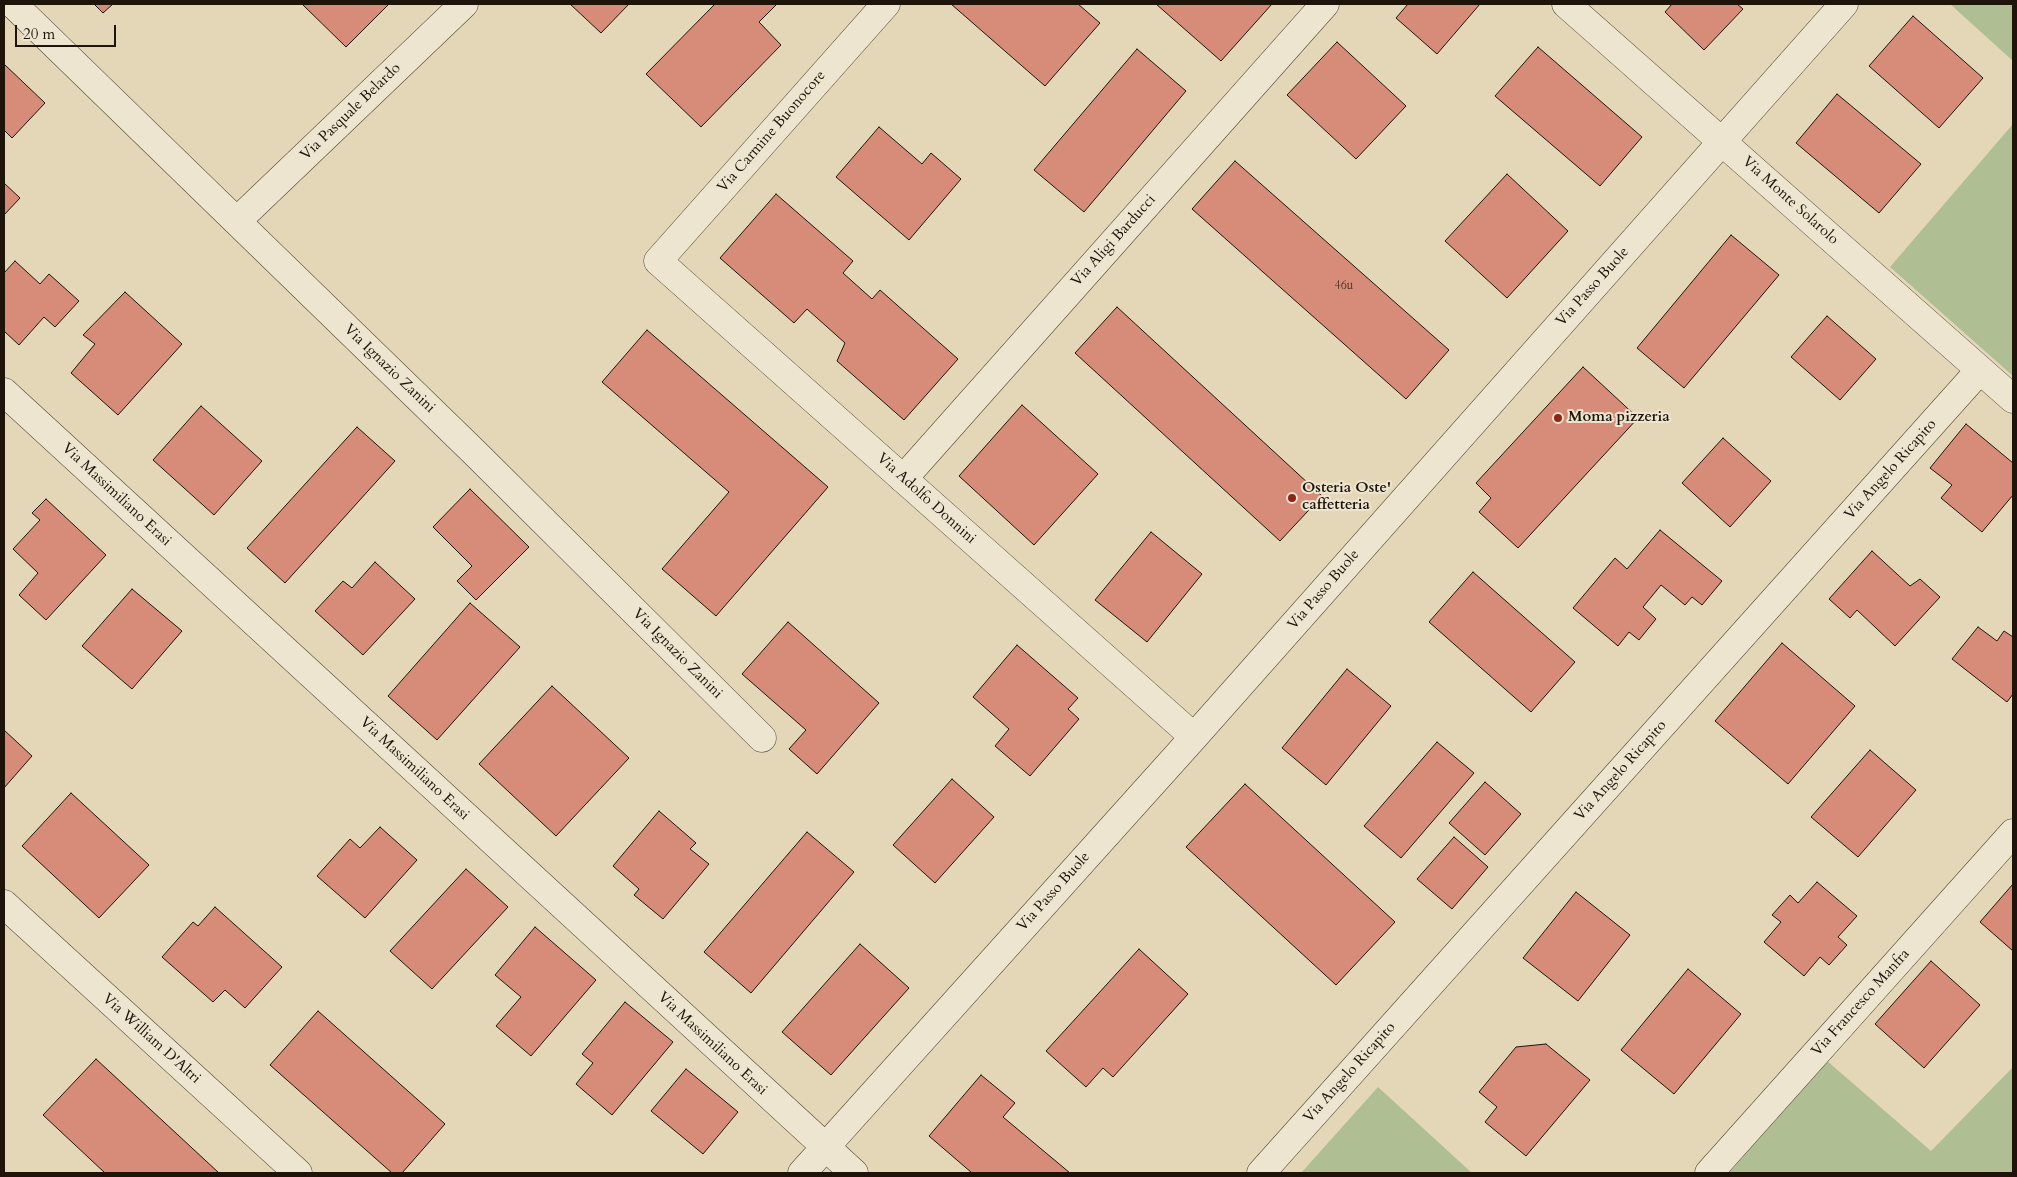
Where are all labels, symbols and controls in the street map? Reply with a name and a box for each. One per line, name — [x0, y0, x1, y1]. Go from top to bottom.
scale bar — [18, 15, 119, 47]
text: 20 m — [23, 24, 55, 44]
street label: Via Pasquale Belardo — [297, 60, 405, 164]
street label: Via Carmine Buonocore — [714, 67, 830, 197]
street label: Via Monte Solarolo — [1738, 153, 1842, 249]
street label: Via Aligi Barducci — [1068, 191, 1160, 291]
street label: Via Passo Buole — [1553, 244, 1633, 330]
house number: 46u — [1335, 279, 1353, 293]
street label: Via Ignazio Zanini — [340, 321, 438, 417]
place label: Moma pizzeria — [1568, 409, 1670, 427]
marker: Moma pizzeria — [1552, 412, 1564, 424]
street label: Via Angelo Ricapito — [1841, 416, 1941, 524]
street label: Via Massimiliano Erasi — [58, 440, 174, 550]
street label: Via Adolfo Donnini — [873, 450, 979, 548]
place label: Osteria Oste' caffetteria — [1302, 480, 1391, 515]
marker: Osteria Oste' caffetteria — [1286, 492, 1298, 504]
street label: Via Passo Buole — [1284, 546, 1364, 634]
street label: Via Ignazio Zanini — [628, 605, 726, 703]
street label: Via Massimiliano Erasi — [356, 714, 472, 824]
street label: Via Angelo Ricapito — [1571, 717, 1671, 825]
street label: Via Passo Buole — [1014, 849, 1094, 935]
street label: Via Francesco Manfra — [1808, 946, 1914, 1060]
street label: Via Massimiliano Erasi — [654, 989, 770, 1099]
street label: Via William D'Altri — [98, 990, 204, 1088]
street label: Via Angelo Ricapito — [1300, 1019, 1400, 1127]

